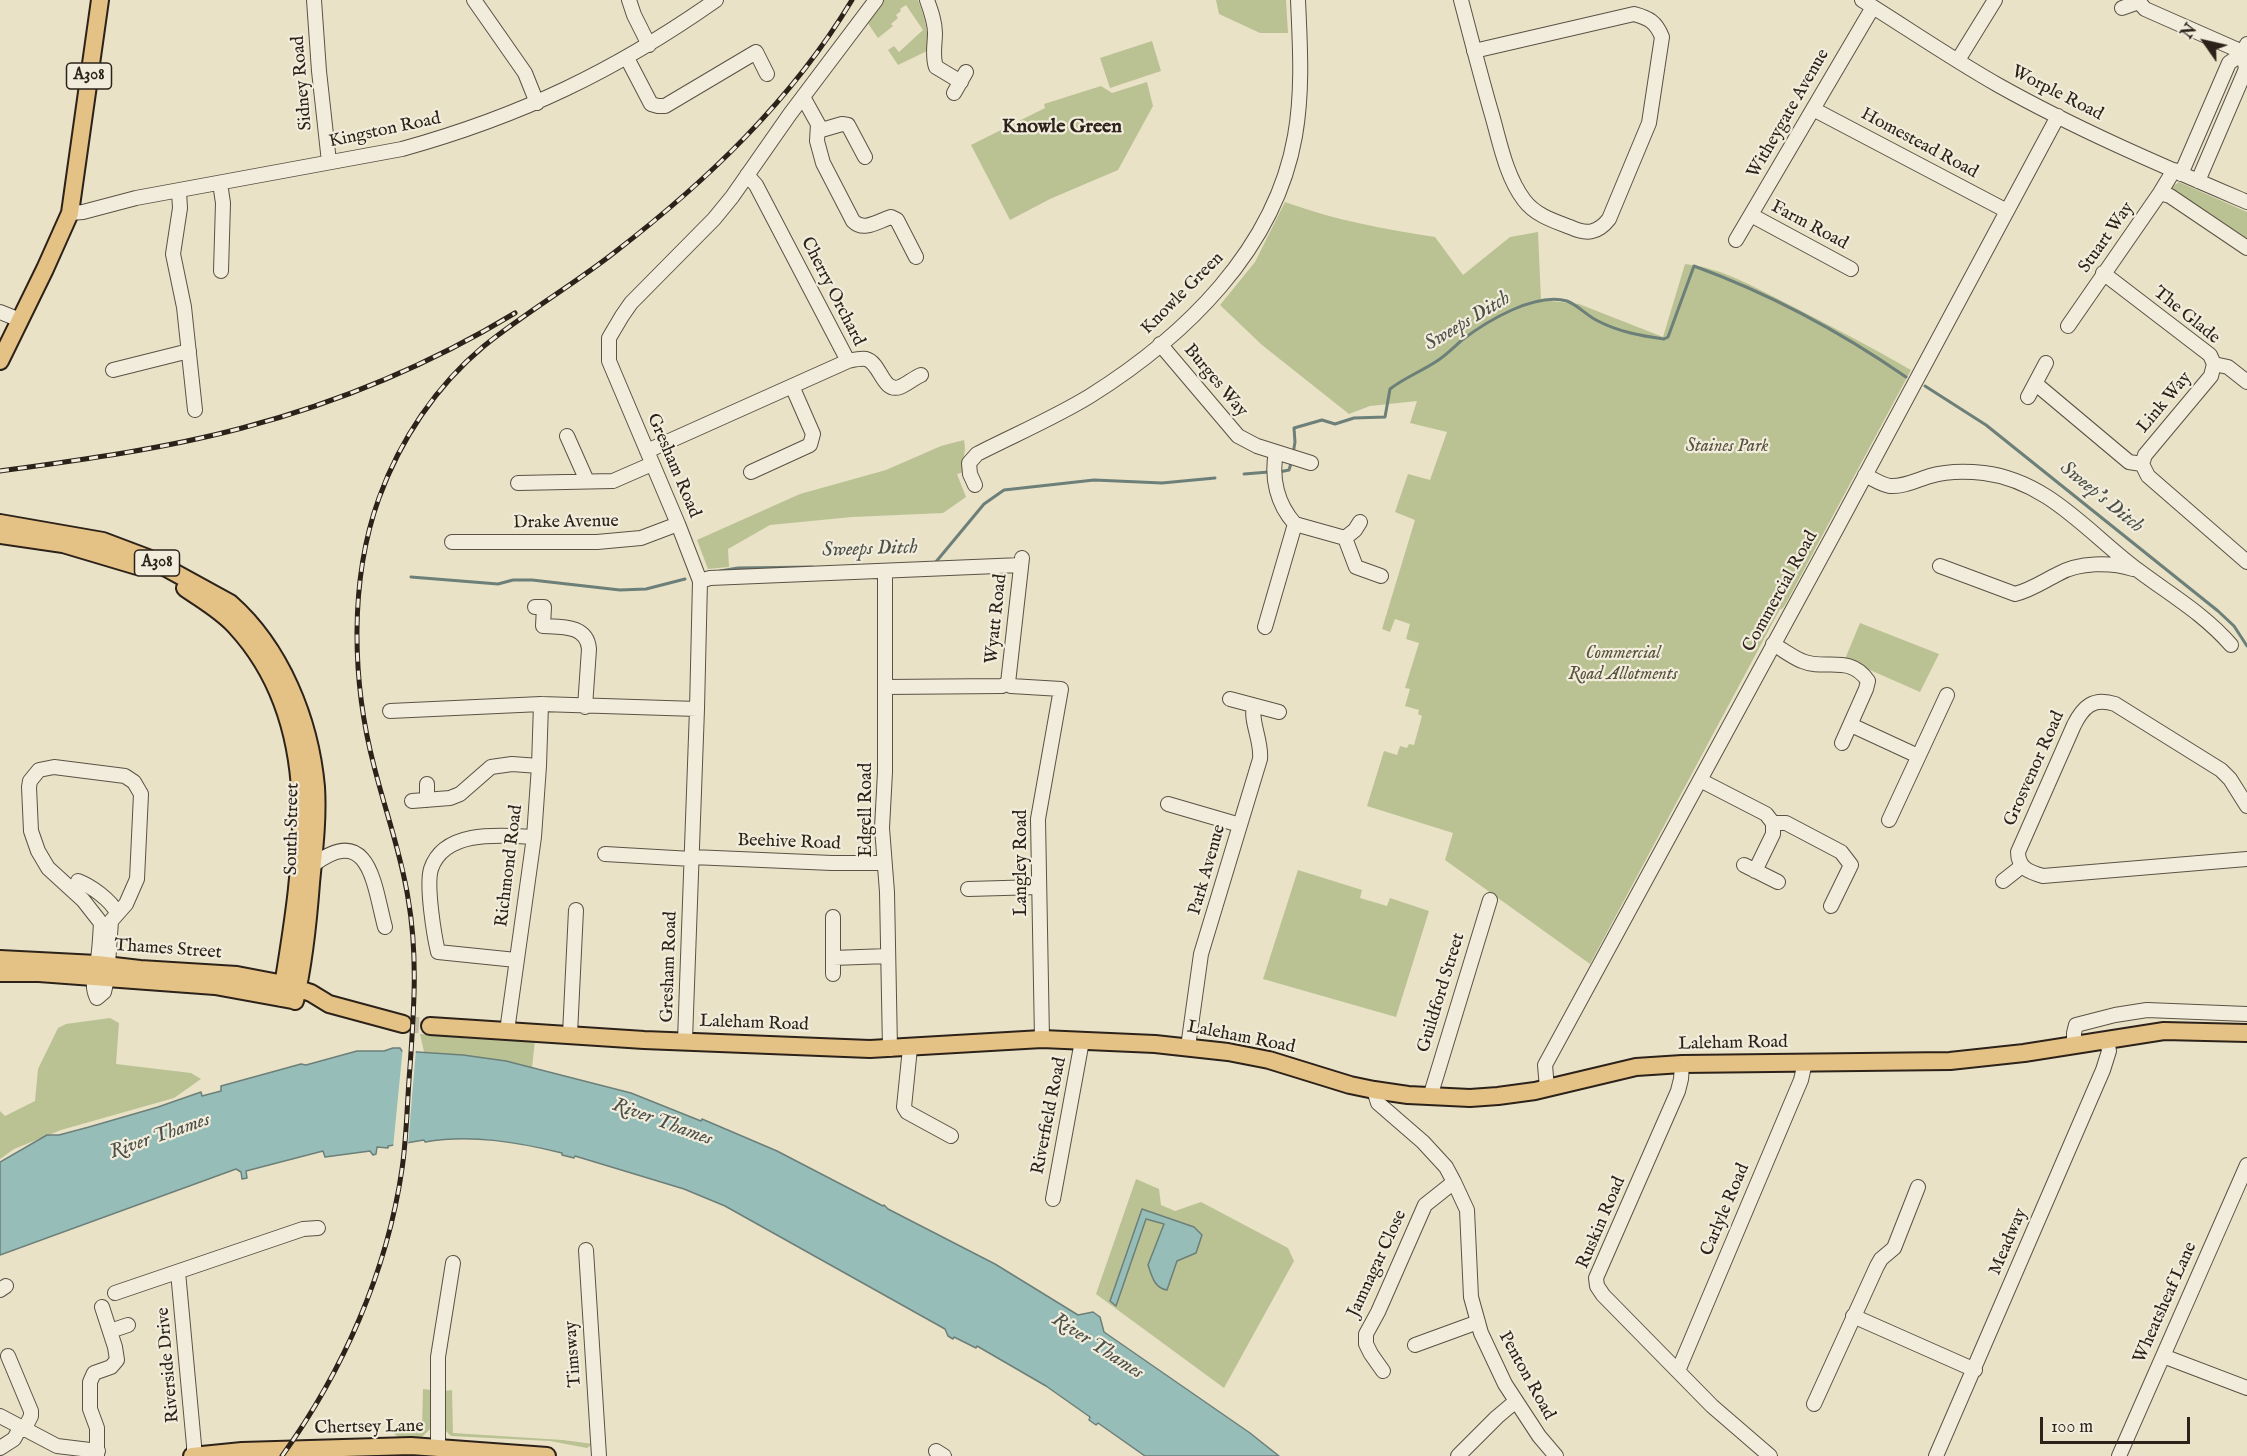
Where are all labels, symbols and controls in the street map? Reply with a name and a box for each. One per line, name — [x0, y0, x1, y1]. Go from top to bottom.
north arrow — [2175, 12, 2235, 72]
text: N — [2178, 21, 2202, 43]
street label: Sidney Road — [288, 35, 318, 131]
street label: Witheygate Avenue — [1743, 46, 1835, 182]
street label: Worple Road — [2008, 62, 2106, 126]
road number: A308 — [66, 63, 112, 89]
street label: Homestead Road — [1857, 104, 1981, 184]
street label: Kingston Road — [327, 109, 443, 153]
district label: Knowle Green — [1002, 116, 1122, 140]
street label: Farm Road — [1767, 197, 1851, 255]
street label: Stuart Way — [2075, 198, 2139, 278]
street label: Cherry Orchard — [795, 234, 869, 350]
street label: Knowle Green — [1137, 248, 1229, 340]
street label: The Glade — [2148, 283, 2224, 349]
water label: Sweeps Ditch — [1421, 287, 1515, 357]
street label: Burges Way — [1178, 340, 1252, 422]
street label: Link Way — [2133, 368, 2197, 438]
street label: Gresham Road — [641, 411, 705, 521]
park label: Staines Park — [1686, 436, 1768, 458]
water label: Sweep's Ditch — [2054, 457, 2148, 539]
street label: Drake Avenue — [513, 511, 619, 535]
street label: Commercial Road — [1739, 528, 1823, 656]
water label: Sweeps Ditch — [822, 536, 918, 564]
road number: A308 — [134, 550, 180, 576]
street label: Wyatt Road — [982, 573, 1012, 665]
park label: Commercial Road Allotments — [1568, 643, 1678, 686]
street label: Grosvenor Road — [2000, 708, 2070, 830]
street label: Edgell Road — [856, 763, 878, 857]
street label: South Street — [281, 783, 305, 875]
street label: Richmond Road — [492, 804, 528, 928]
street label: Langley Road — [1011, 810, 1033, 916]
street label: Park Avenue — [1185, 822, 1231, 918]
street label: Beehive Road — [737, 830, 841, 856]
street label: Gresham Road — [657, 911, 683, 1023]
street label: Guildford Street — [1414, 931, 1470, 1055]
street label: Thames Street — [114, 935, 222, 965]
street label: Laleham Road — [699, 1011, 809, 1037]
street label: Laleham Road — [1185, 1017, 1297, 1059]
street label: Laleham Road — [1678, 1032, 1788, 1056]
street label: Riverfield Road — [1028, 1056, 1072, 1176]
water label: River Thames — [609, 1094, 715, 1152]
water label: River Thames — [107, 1109, 213, 1165]
street label: Carlyle Road — [1697, 1161, 1755, 1259]
street label: Ruskin Road — [1573, 1174, 1631, 1272]
street label: Meadway — [1985, 1205, 2033, 1279]
street label: Jamnagar Close — [1344, 1207, 1412, 1321]
street label: Wheatsheaf Lane — [2130, 1239, 2202, 1367]
street label: Riverside Drive — [153, 1306, 185, 1424]
water label: River Thames — [1047, 1308, 1147, 1386]
street label: Timsway — [561, 1320, 587, 1388]
street label: Penton Road — [1493, 1328, 1559, 1424]
scale bar — [2043, 1405, 2193, 1443]
street label: Chertsey Lane — [314, 1416, 424, 1440]
text: 100 m — [2051, 1416, 2093, 1439]

